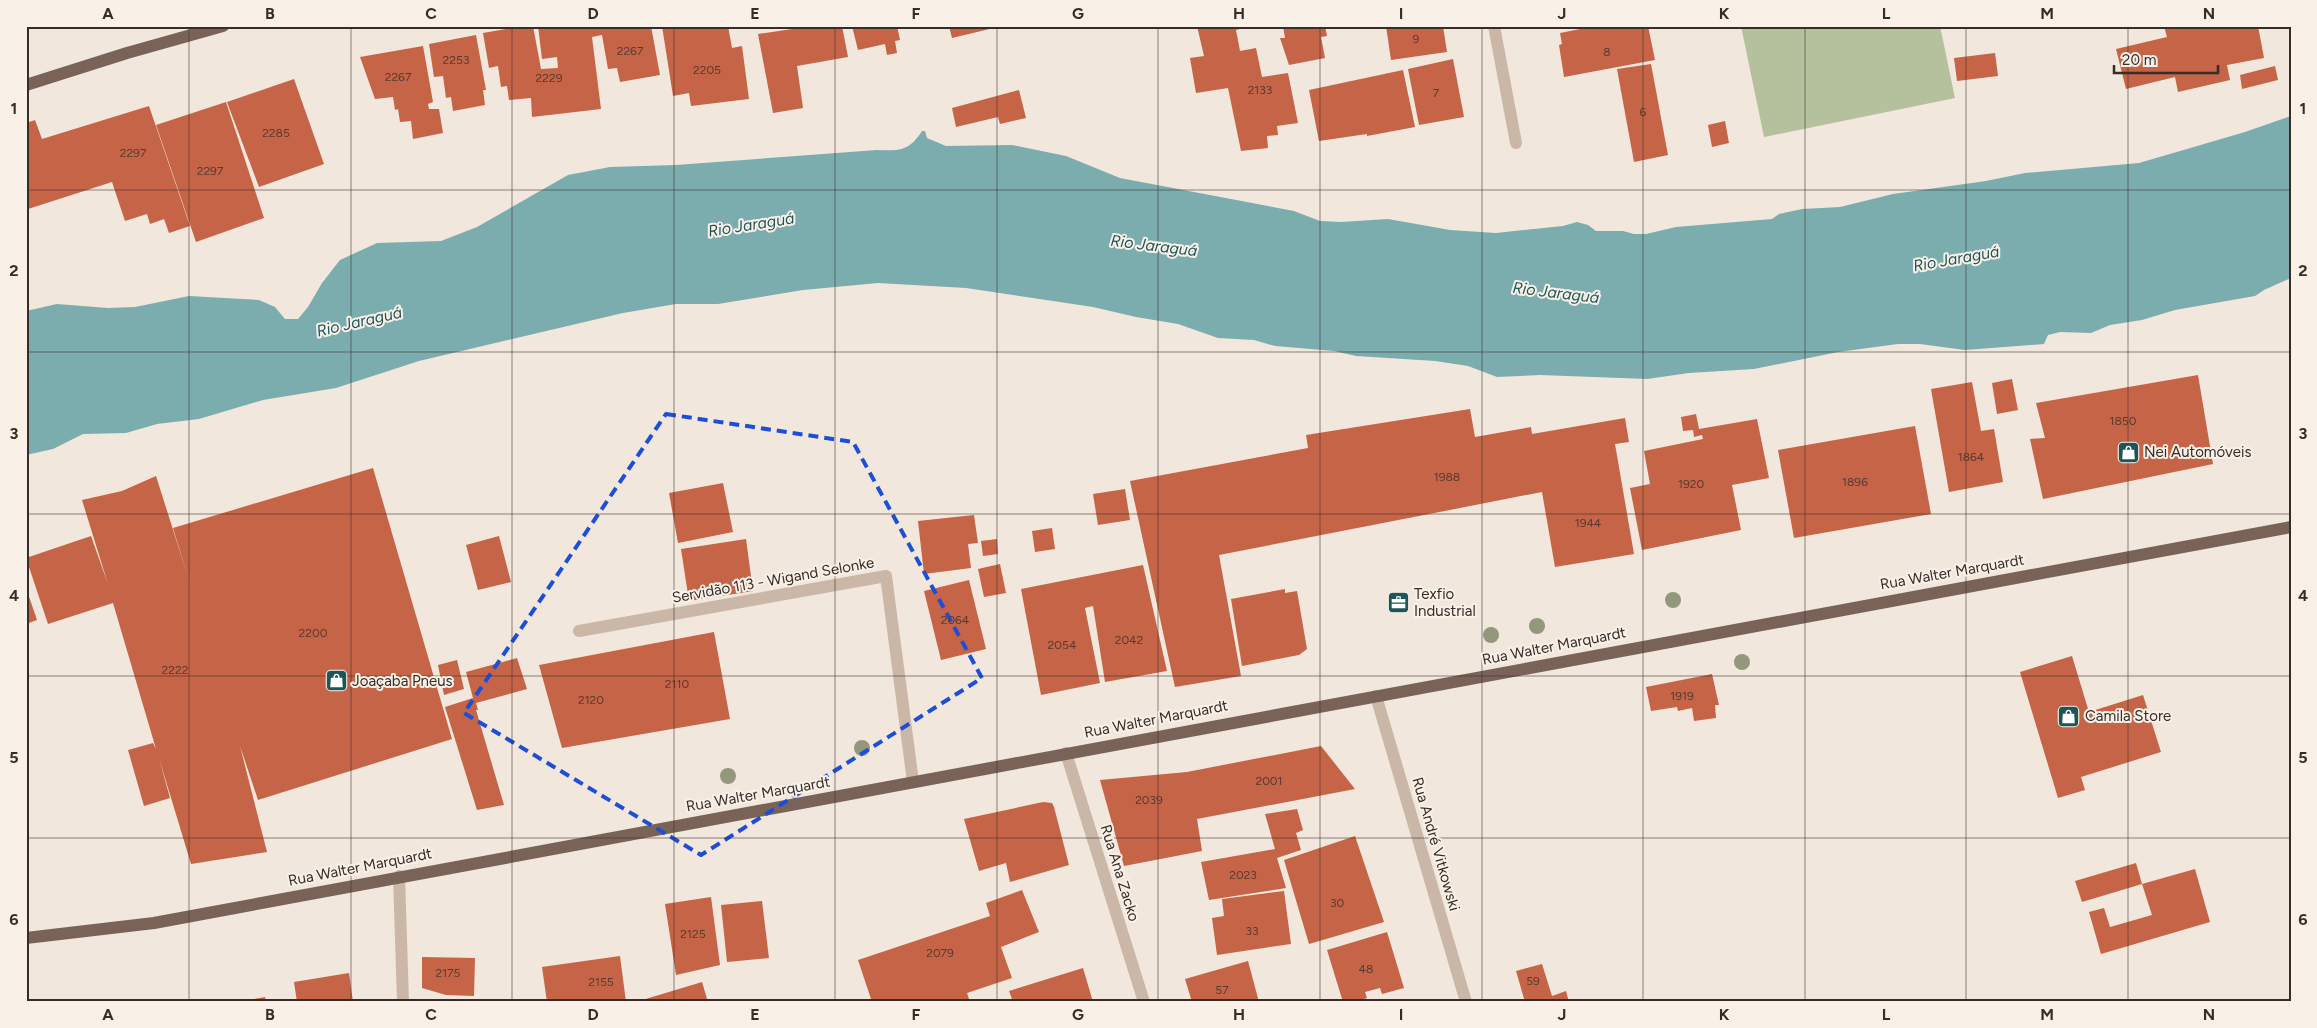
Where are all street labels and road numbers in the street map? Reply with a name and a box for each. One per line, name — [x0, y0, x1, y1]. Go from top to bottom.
street label: Rua Walter Marquardt — [1879, 550, 2026, 594]
street label: Servidão 113 - Wigand Selonke — [670, 553, 876, 607]
street label: Rua Walter Marquardt — [1481, 623, 1628, 669]
street label: Rua Walter Marquardt — [1083, 696, 1230, 742]
street label: Rua Walter Marquardt — [685, 772, 832, 816]
street label: Rua André Vitkowski — [1408, 775, 1464, 913]
street label: Rua Ana Zacko — [1097, 822, 1143, 924]
street label: Rua Walter Marquardt — [287, 844, 434, 890]

